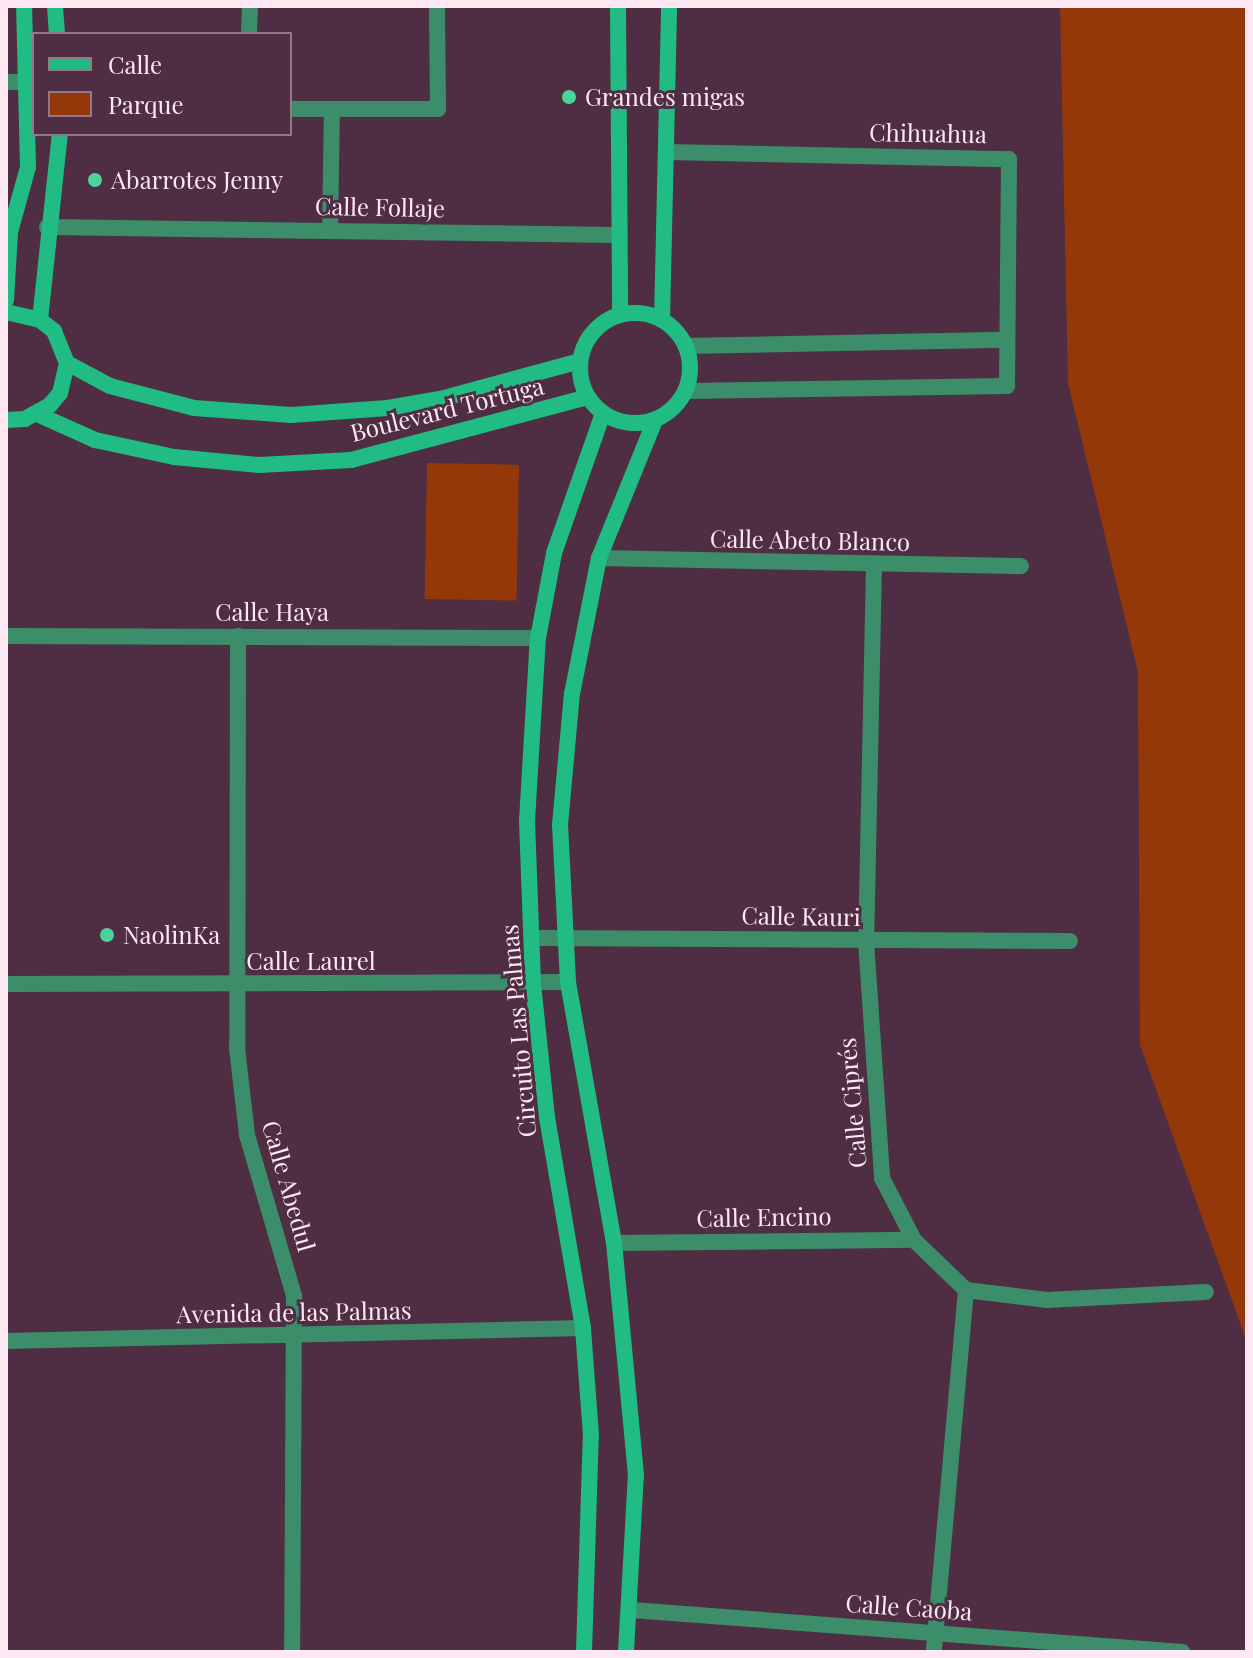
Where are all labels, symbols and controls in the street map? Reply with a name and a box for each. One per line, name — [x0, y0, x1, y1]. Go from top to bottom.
legend — [32, 32, 292, 136]
text: Calle — [108, 48, 162, 80]
place label: Grandes migas — [585, 83, 745, 111]
text: Parque — [108, 88, 184, 120]
marker: Grandes migas — [560, 88, 578, 106]
street label: Chihuahua — [869, 118, 987, 148]
place label: Abarrotes Jenny — [111, 166, 283, 194]
marker: Abarrotes Jenny — [86, 171, 104, 189]
street label: Calle Follaje — [315, 191, 445, 223]
street label: Boulevard Tortuga — [347, 371, 547, 447]
street label: Calle Abeto Blanco — [709, 524, 911, 556]
street label: Calle Haya — [215, 598, 329, 626]
street label: Calle Kauri — [741, 901, 861, 931]
place label: NaolinKa — [123, 921, 220, 949]
street label: Circuito Las Palmas — [494, 923, 542, 1139]
marker: NaolinKa — [98, 926, 116, 944]
street label: Calle Laurel — [246, 947, 376, 975]
street label: Calle Ciprés — [832, 1037, 872, 1169]
street label: Calle Abedul — [256, 1117, 322, 1255]
street label: Calle Encino — [696, 1201, 832, 1233]
street label: Avenida de las Palmas — [176, 1296, 412, 1328]
street label: Calle Caoba — [845, 1588, 973, 1626]

